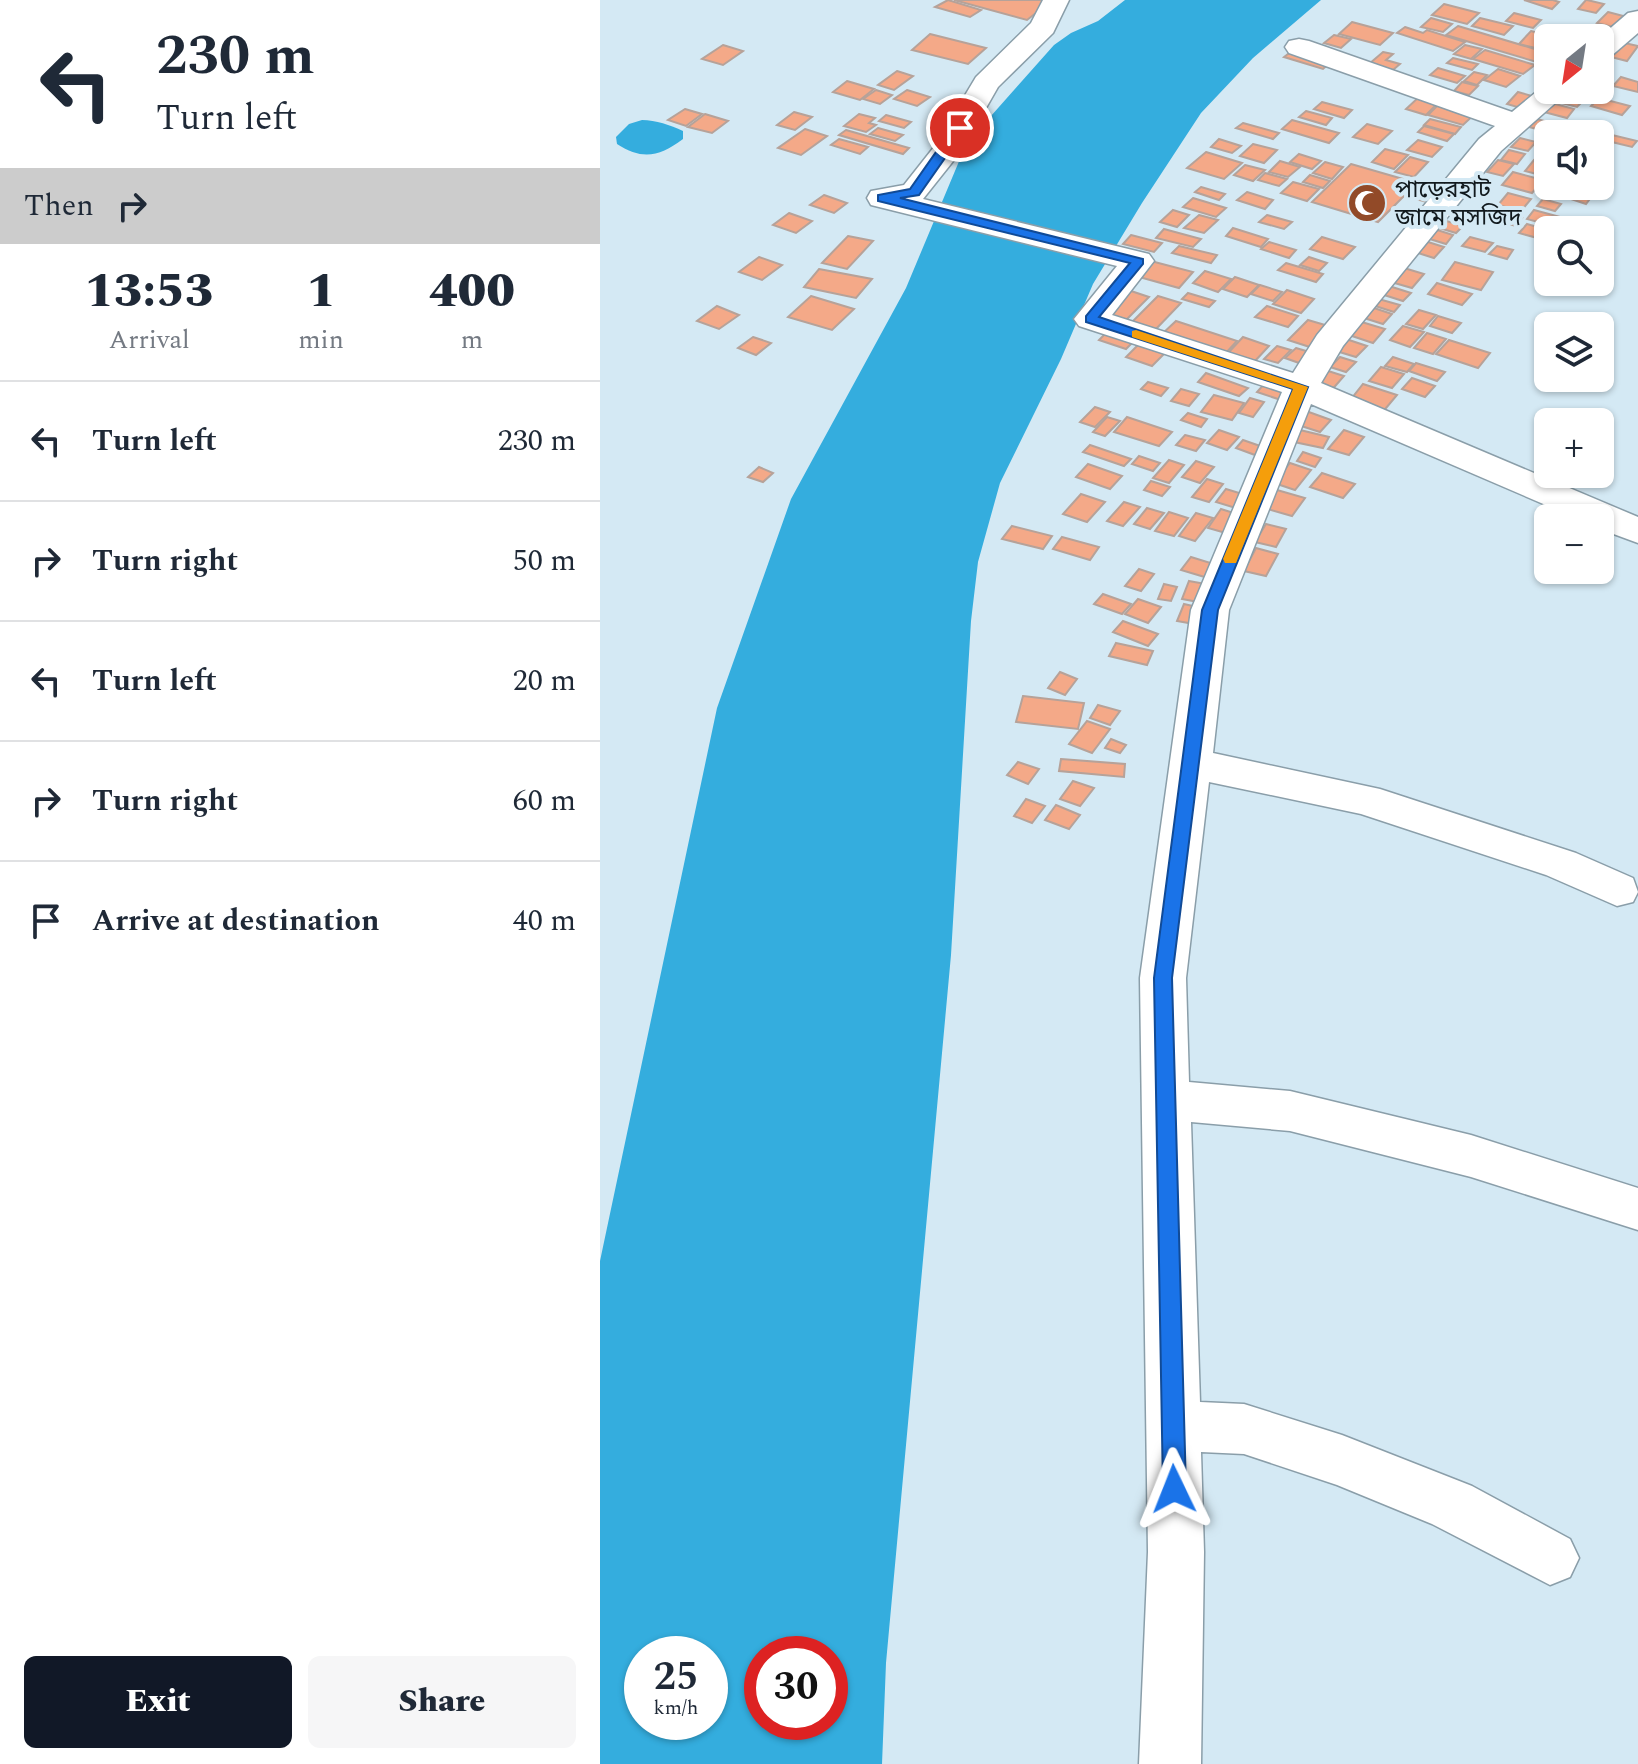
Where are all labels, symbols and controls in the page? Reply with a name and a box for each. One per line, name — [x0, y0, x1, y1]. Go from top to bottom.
text: 230 m — [156, 14, 315, 99]
north arrow — [1534, 24, 1614, 104]
map controls — [1534, 24, 1614, 584]
icon: left — [24, 32, 128, 136]
text: Turn left — [156, 91, 297, 146]
pin — [926, 94, 994, 162]
icon: arrive — [938, 106, 982, 150]
button: sound — [1534, 120, 1614, 200]
place label: পাড়েরহাট জামে মসজিদ — [1394, 172, 1522, 236]
mosque icon: পাড়েরহাট জামে মসজিদ — [1346, 182, 1388, 224]
text: Then — [24, 183, 94, 229]
icon: right — [110, 184, 154, 228]
button: search — [1534, 216, 1614, 296]
text: 13:53 — [85, 255, 214, 328]
text: 1 — [307, 255, 336, 328]
text: 400 — [429, 255, 515, 328]
button: layers — [1534, 312, 1614, 392]
text: Arrival — [109, 320, 190, 360]
text: min — [298, 320, 344, 360]
text: m — [461, 320, 483, 360]
button: + — [1534, 408, 1614, 488]
text: Turn left — [92, 418, 217, 464]
text: 230 m — [498, 418, 576, 464]
icon: left — [24, 419, 68, 463]
button: − — [1534, 504, 1614, 584]
text: Turn right — [92, 538, 238, 584]
text: 50 m — [513, 538, 576, 584]
icon: right — [24, 539, 68, 583]
text: Turn left — [92, 658, 217, 704]
text: 20 m — [513, 658, 576, 704]
icon: left — [24, 659, 68, 703]
text: Turn right — [92, 778, 238, 824]
text: 60 m — [513, 778, 576, 824]
icon: right — [24, 779, 68, 823]
text: Arrive at destination — [92, 898, 379, 944]
text: 40 m — [513, 898, 576, 944]
icon: arrive — [24, 899, 68, 943]
position arrow — [1132, 1447, 1216, 1531]
speed limit sign: 30 — [744, 1636, 848, 1740]
text: 25 — [654, 1647, 698, 1708]
button: Exit — [24, 1656, 292, 1748]
button: Share — [308, 1656, 576, 1748]
text: km/h — [654, 1693, 699, 1723]

